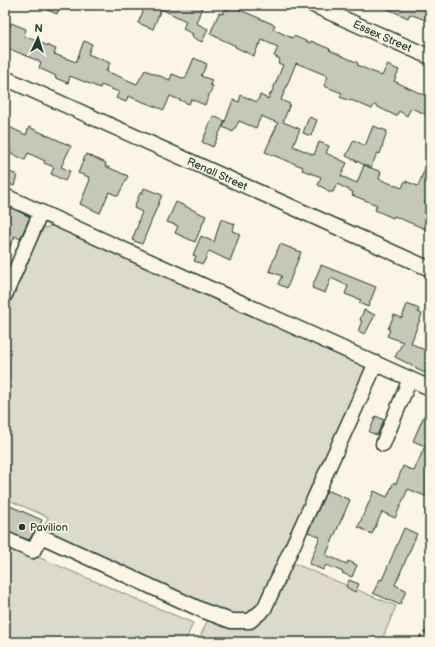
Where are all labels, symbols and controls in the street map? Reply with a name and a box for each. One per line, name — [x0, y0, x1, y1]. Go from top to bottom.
street label: Essex Street — [351, 17, 414, 55]
north arrow — [18, 18, 58, 58]
text: N — [34, 22, 43, 35]
street label: Renall Street — [185, 154, 250, 193]
place label: Pavilion — [30, 521, 68, 534]
marker: Pavilion — [17, 522, 27, 532]

